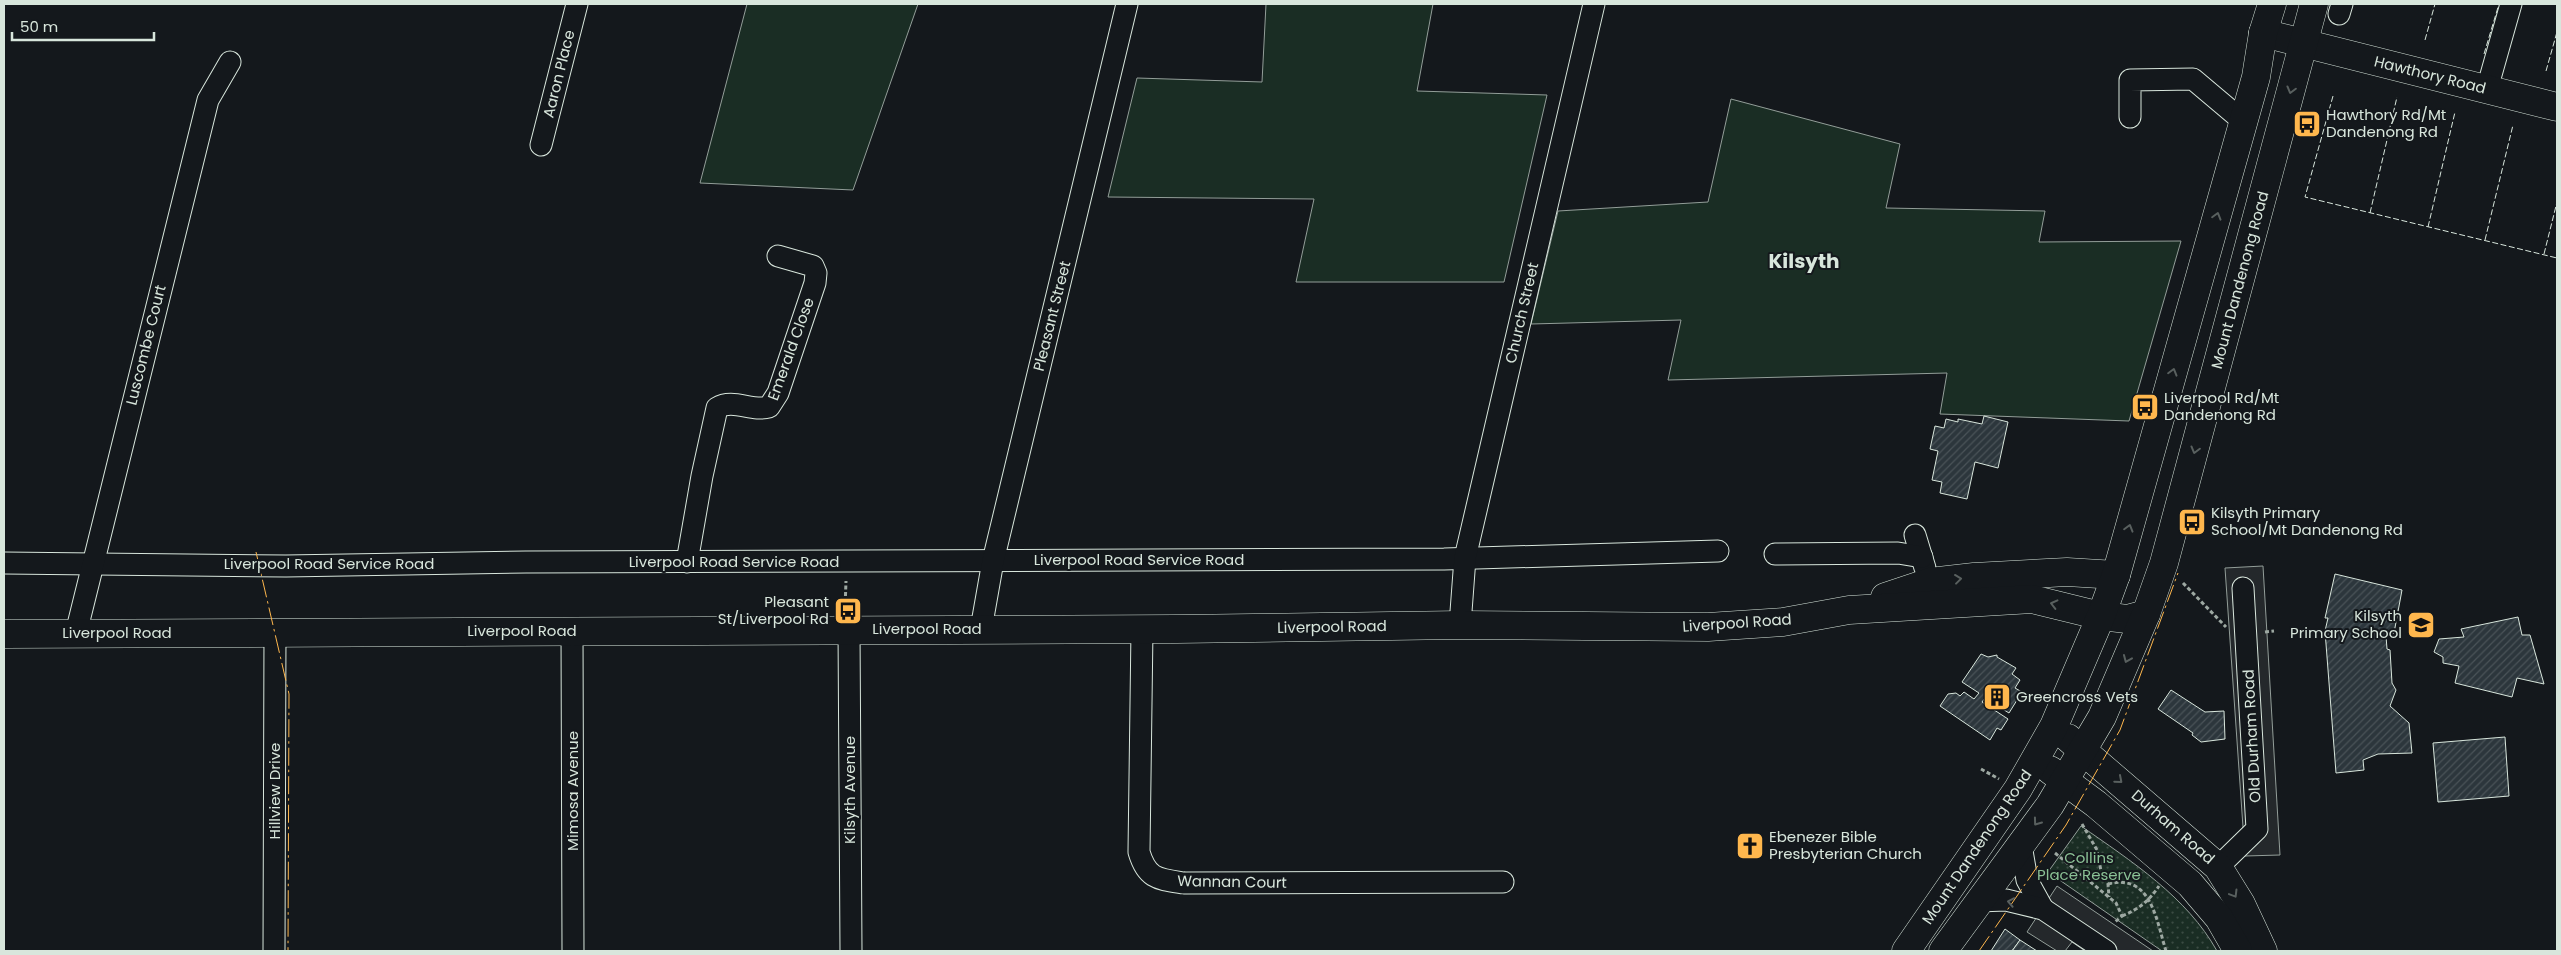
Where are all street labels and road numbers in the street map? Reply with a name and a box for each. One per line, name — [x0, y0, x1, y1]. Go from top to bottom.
street label: Aaron Place — [537, 28, 580, 120]
street label: Hawthory Road — [2372, 50, 2488, 99]
street label: Mount Dandenong Road — [2206, 189, 2273, 371]
street label: Pleasant Street — [1028, 259, 1075, 373]
street label: Church Street — [1500, 260, 1543, 365]
street label: Luscombe Court — [120, 282, 171, 407]
street label: Emerald Close — [762, 294, 819, 403]
street label: Liverpool Road Service Road — [1034, 549, 1244, 570]
street label: Liverpool Road Service Road — [629, 551, 839, 572]
street label: Liverpool Road Service Road — [224, 553, 434, 574]
street label: Liverpool Road — [1682, 608, 1792, 637]
street label: Liverpool Road — [1277, 615, 1387, 638]
street label: Liverpool Road — [872, 618, 982, 639]
street label: Liverpool Road — [467, 620, 577, 641]
street label: Liverpool Road — [62, 622, 172, 643]
street label: Old Durham Road — [2238, 669, 2265, 803]
street label: Mimosa Avenue — [562, 731, 583, 851]
street label: Kilsyth Avenue — [839, 736, 860, 844]
street label: Hillview Drive — [264, 743, 285, 839]
street label: Mount Dandenong Road — [1917, 765, 2036, 928]
street label: Durham Road — [2127, 785, 2219, 869]
street label: Wannan Court — [1177, 870, 1287, 893]

